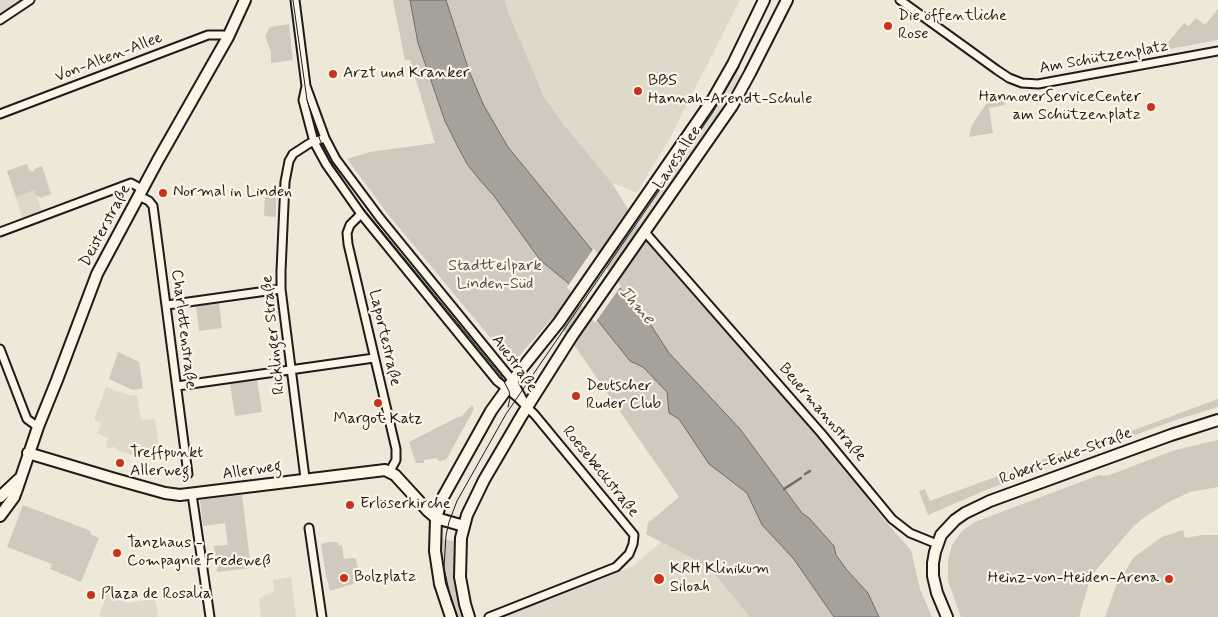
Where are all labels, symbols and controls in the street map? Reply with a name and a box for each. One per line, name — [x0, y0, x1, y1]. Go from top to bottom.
place label: Die öffentliche Rose — [898, 7, 1007, 45]
marker: Die öffentliche Rose — [882, 20, 894, 32]
street label: Von-Alten-Allee — [53, 29, 165, 87]
street label: Am Schützenplatz — [1038, 37, 1170, 79]
place label: Arzt und Kranker — [343, 64, 469, 84]
marker: Arzt und Kranker — [327, 68, 339, 80]
place label: BBS Hannah-Arendt-Schule — [648, 72, 812, 110]
marker: BBS Hannah-Arendt-Schule — [632, 85, 644, 97]
place label: HannoverServiceCenter am Schützenplatz — [979, 88, 1141, 126]
marker: HannoverServiceCenter am Schützenplatz — [1145, 101, 1157, 113]
street label: Lavesallee — [650, 123, 706, 193]
street label: Deisterstraße — [76, 182, 136, 270]
place label: Normal in Linden — [173, 183, 292, 203]
marker: Normal in Linden — [157, 187, 169, 199]
park label: Stadtteilpark Linden-Süd — [448, 257, 542, 295]
street label: Charlottenstraße — [166, 268, 200, 390]
street label: Ricklinger Straße — [258, 274, 290, 396]
water label: Ihme — [614, 282, 658, 330]
street label: Laportestraße — [364, 288, 404, 388]
street label: Auestraße — [487, 332, 541, 396]
street label: Beuermannstraße — [774, 360, 870, 466]
place label: Deutscher Ruder Club — [586, 377, 661, 415]
marker: Deutscher Ruder Club — [570, 390, 582, 402]
marker: Margot Katz — [372, 397, 384, 409]
place label: Margot Katz — [334, 410, 422, 430]
street label: Roesebeckstraße — [557, 423, 643, 521]
street label: Robert-Enke-Straße — [997, 424, 1135, 490]
place label: Treffpunkt Allerweg — [130, 444, 203, 482]
marker: Treffpunkt Allerweg — [114, 457, 126, 469]
street label: Allerweg — [221, 457, 283, 485]
place label: Erlöserkirche — [360, 495, 451, 515]
marker: Erlöserkirche — [344, 499, 356, 511]
place label: Tanzhaus - Compagnie Fredeweß — [127, 534, 271, 572]
marker: Tanzhaus - Compagnie Fredeweß — [111, 547, 123, 559]
place label: KRH Klinikum Siloah — [670, 560, 769, 598]
place label: Bolzplatz — [354, 568, 416, 588]
place label: Heinz-von-Heiden-Arena — [988, 569, 1159, 589]
marker: Bolzplatz — [338, 572, 350, 584]
marker: KRH Klinikum Siloah — [652, 572, 666, 586]
marker: Heinz-von-Heiden-Arena — [1163, 573, 1175, 585]
place label: Plaza de Rosalia — [101, 585, 211, 605]
marker: Plaza de Rosalia — [85, 589, 97, 601]

